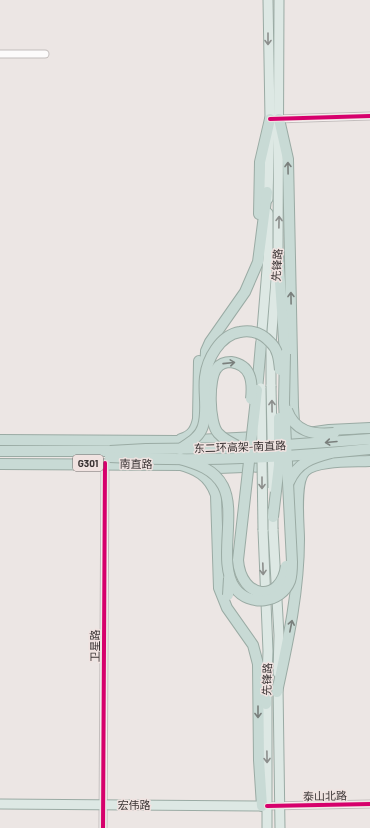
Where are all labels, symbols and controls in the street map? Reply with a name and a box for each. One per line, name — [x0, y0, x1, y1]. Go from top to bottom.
one-way arrow — [264, 32, 272, 45]
one-way arrow — [285, 162, 292, 175]
one-way arrow — [275, 216, 283, 229]
street label: 先锋路 — [269, 248, 284, 282]
one-way arrow — [287, 292, 295, 305]
one-way arrow — [222, 360, 235, 367]
one-way arrow — [268, 400, 275, 413]
street label: 东二环高架-南直路 — [194, 438, 286, 455]
one-way arrow — [325, 439, 338, 446]
road number: G301 — [73, 455, 103, 471]
street label: 南直路 — [119, 457, 153, 470]
one-way arrow — [258, 476, 266, 489]
one-way arrow — [260, 562, 267, 575]
one-way arrow — [287, 620, 295, 633]
street label: 卫星路 — [88, 630, 101, 663]
street label: 先锋路 — [259, 662, 274, 696]
one-way arrow — [254, 705, 262, 718]
one-way arrow — [263, 750, 271, 763]
street label: 泰山北路 — [303, 789, 347, 802]
street label: 宏伟路 — [118, 798, 151, 811]

